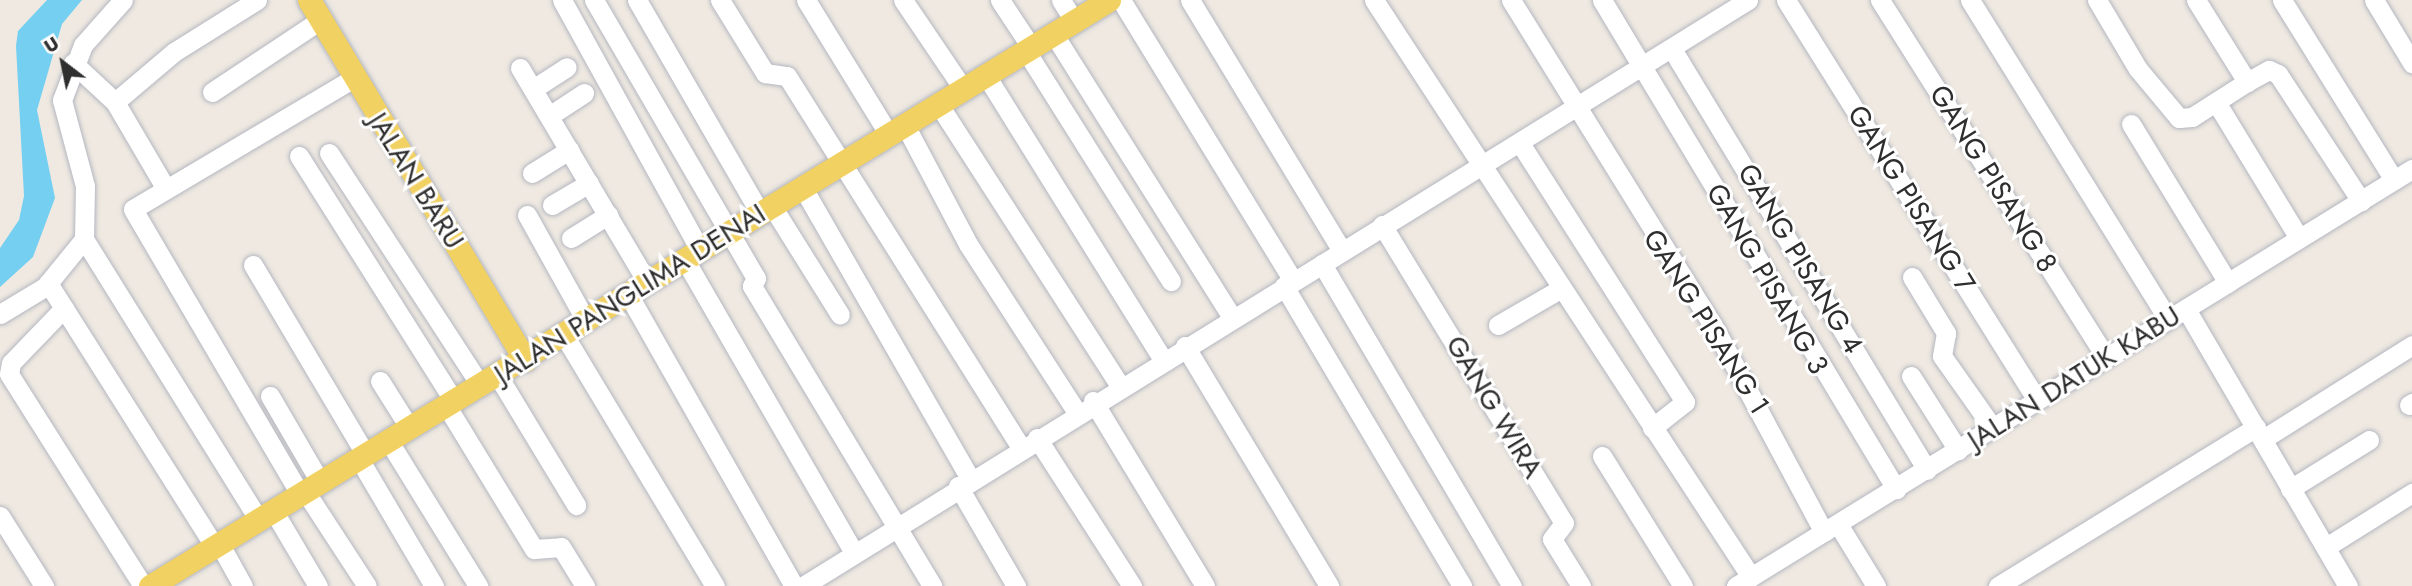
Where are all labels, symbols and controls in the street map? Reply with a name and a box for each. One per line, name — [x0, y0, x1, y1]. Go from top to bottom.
north arrow — [28, 28, 98, 98]
text: U — [39, 30, 64, 60]
street label: GANG PISANG 8 — [1922, 79, 2064, 279]
street label: GANG PISANG 7 — [1840, 99, 1982, 299]
street label: JALAN BARU — [361, 107, 471, 255]
street label: GANG PISANG 4 — [1730, 158, 1870, 360]
street label: GANG PISANG 3 — [1699, 178, 1835, 380]
street label: JALAN PANGLIMA DENAI — [488, 197, 772, 391]
street label: GANG PISANG 1 — [1636, 223, 1776, 421]
street label: JALAN DATUK KABU — [1962, 299, 2186, 457]
street label: GANG WIRA — [1438, 330, 1550, 484]

